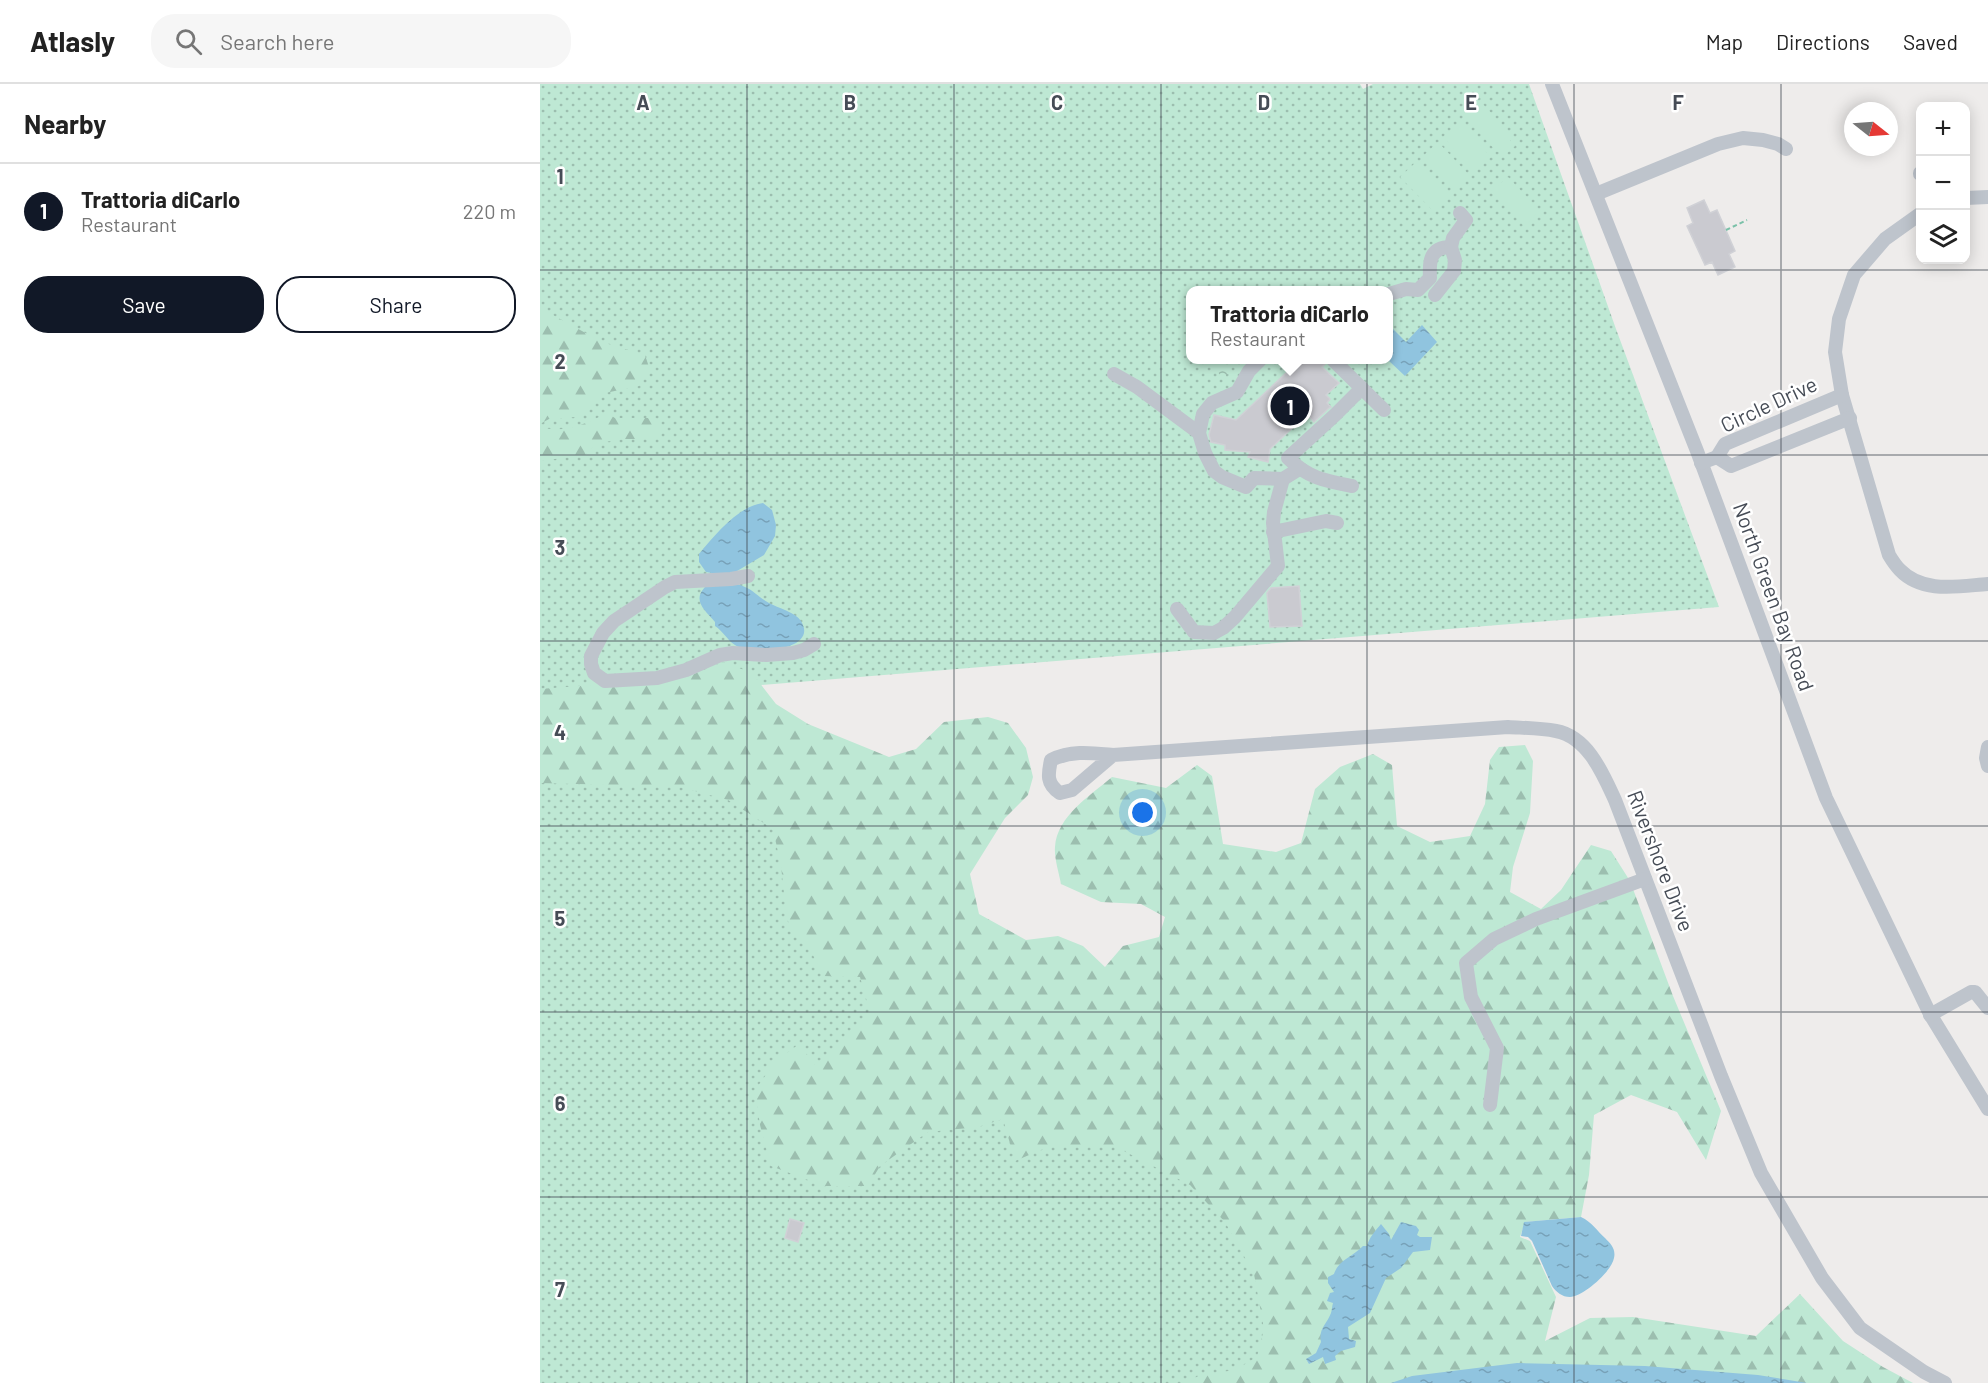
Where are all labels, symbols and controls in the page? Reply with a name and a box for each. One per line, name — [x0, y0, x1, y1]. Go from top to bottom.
search box — [151, 14, 571, 68]
text: Atlasly — [30, 24, 115, 58]
icon: search — [172, 25, 205, 58]
text: Search here — [220, 28, 335, 54]
text: Map — [1706, 29, 1743, 54]
text: Directions — [1776, 29, 1870, 54]
text: Saved — [1903, 29, 1958, 54]
text: A — [636, 90, 650, 114]
text: B — [844, 90, 856, 114]
text: C — [1051, 90, 1063, 114]
text: D — [1258, 90, 1270, 114]
text: E — [1465, 90, 1477, 114]
text: F — [1672, 90, 1684, 114]
north arrow — [1844, 102, 1898, 156]
map controls — [1916, 102, 1970, 264]
button: + — [1916, 102, 1970, 156]
text: Nearby — [24, 108, 106, 139]
button: − — [1916, 156, 1970, 210]
text: 1 — [556, 164, 564, 188]
text: Trattoria diCarlo — [81, 186, 240, 212]
text: 1 — [40, 199, 47, 223]
text: 220 m — [463, 199, 516, 223]
button: layers — [1916, 210, 1970, 264]
text: Restaurant — [81, 212, 177, 236]
button: Save — [24, 276, 264, 333]
button: Share — [276, 276, 516, 333]
popup — [1186, 286, 1393, 364]
text: Trattoria diCarlo — [1210, 300, 1369, 326]
text: Restaurant — [1210, 326, 1306, 350]
text: 2 — [554, 349, 566, 373]
street label: Circle Drive — [1716, 370, 1821, 437]
pin: 1 — [1270, 384, 1310, 428]
street label: North Green Bay Road — [1729, 499, 1820, 694]
text: 3 — [555, 535, 565, 559]
text: 4 — [554, 720, 566, 744]
street label: Rivershore Drive — [1623, 786, 1700, 935]
your location — [1128, 798, 1157, 827]
text: 5 — [555, 906, 566, 930]
text: 6 — [555, 1091, 566, 1115]
text: 7 — [555, 1277, 565, 1301]

